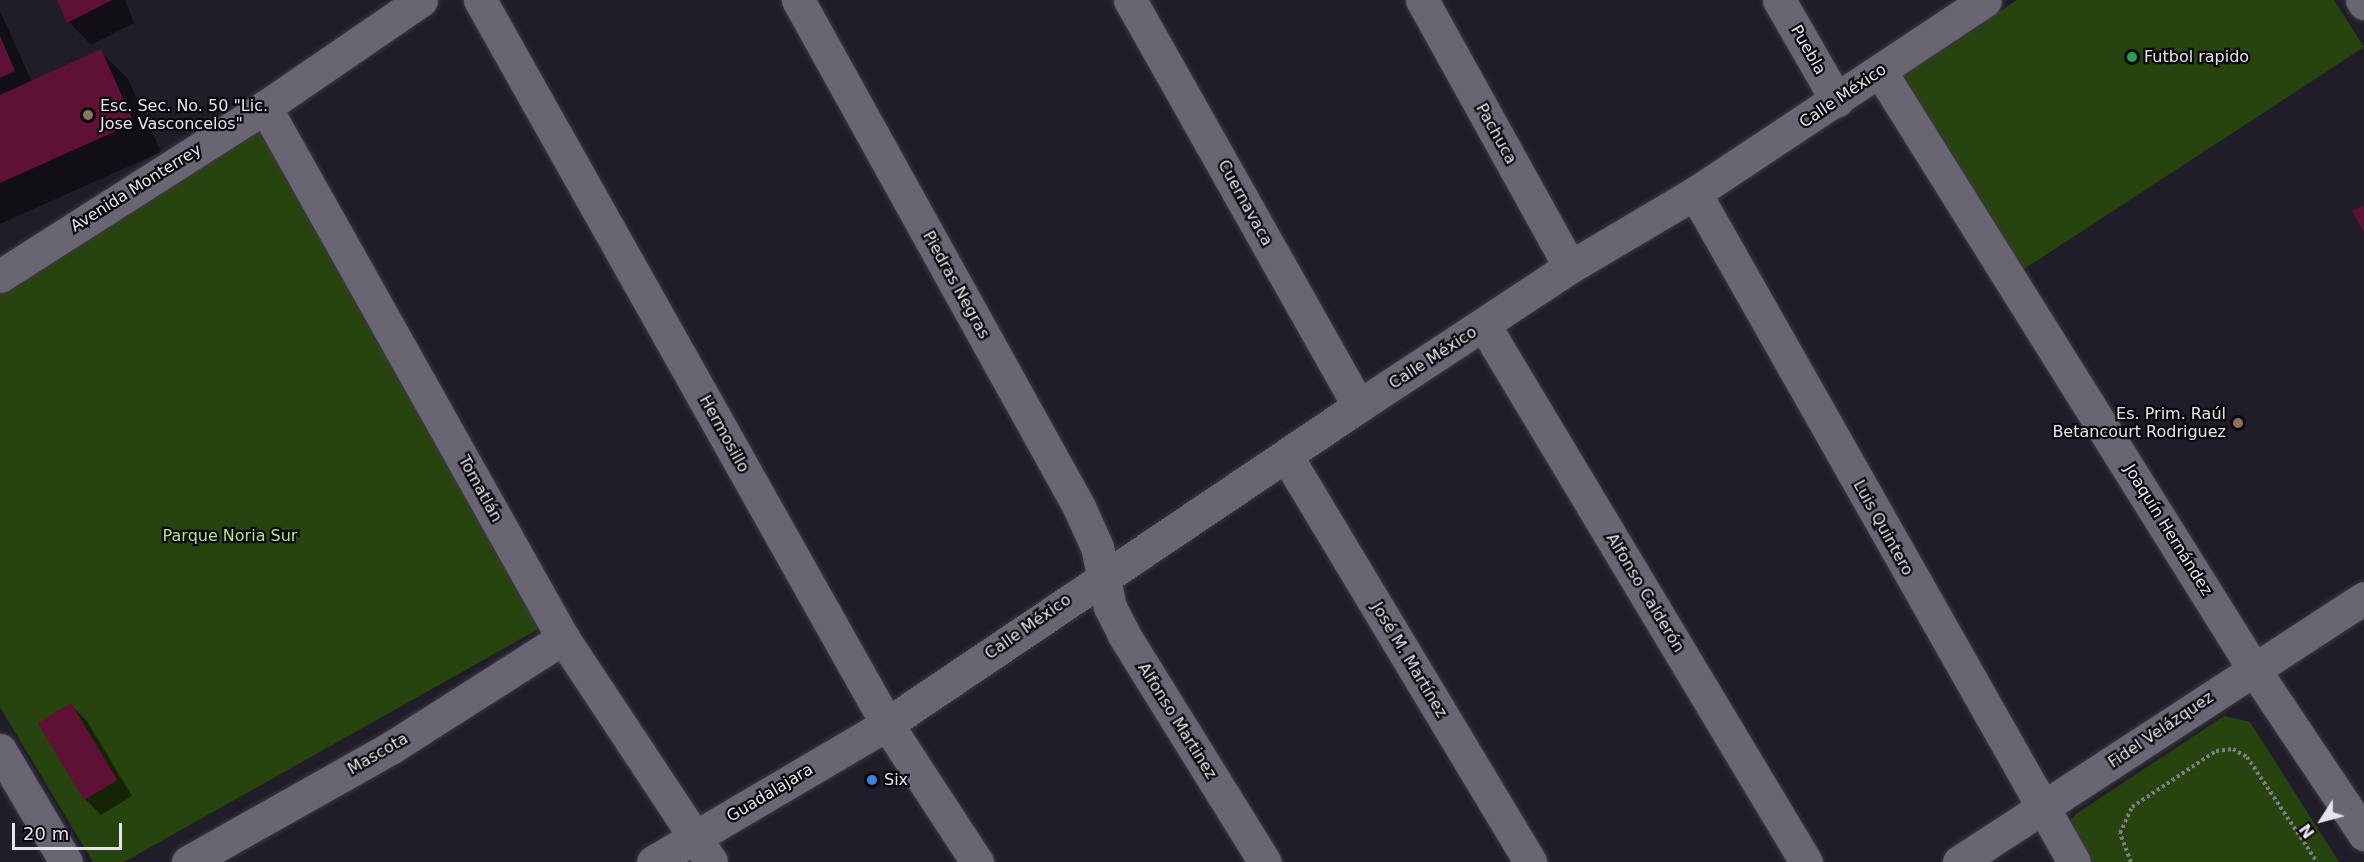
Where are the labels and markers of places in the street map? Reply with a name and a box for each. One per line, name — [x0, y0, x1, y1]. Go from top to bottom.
place label: Futbol rapido — [2144, 47, 2249, 67]
marker: Futbol rapido — [2125, 50, 2139, 64]
place label: Esc. Sec. No. 50 "Lic. Jose Vasconcelos" — [100, 96, 268, 134]
marker: Esc. Sec. No. 50 "Lic. Jose Vasconcelos" — [81, 108, 95, 122]
place label: Es. Prim. Raúl Betancourt Rodriguez — [2052, 404, 2226, 442]
marker: Es. Prim. Raúl Betancourt Rodriguez — [2231, 416, 2245, 430]
place label: Six — [884, 770, 908, 790]
marker: Six — [865, 773, 879, 787]

